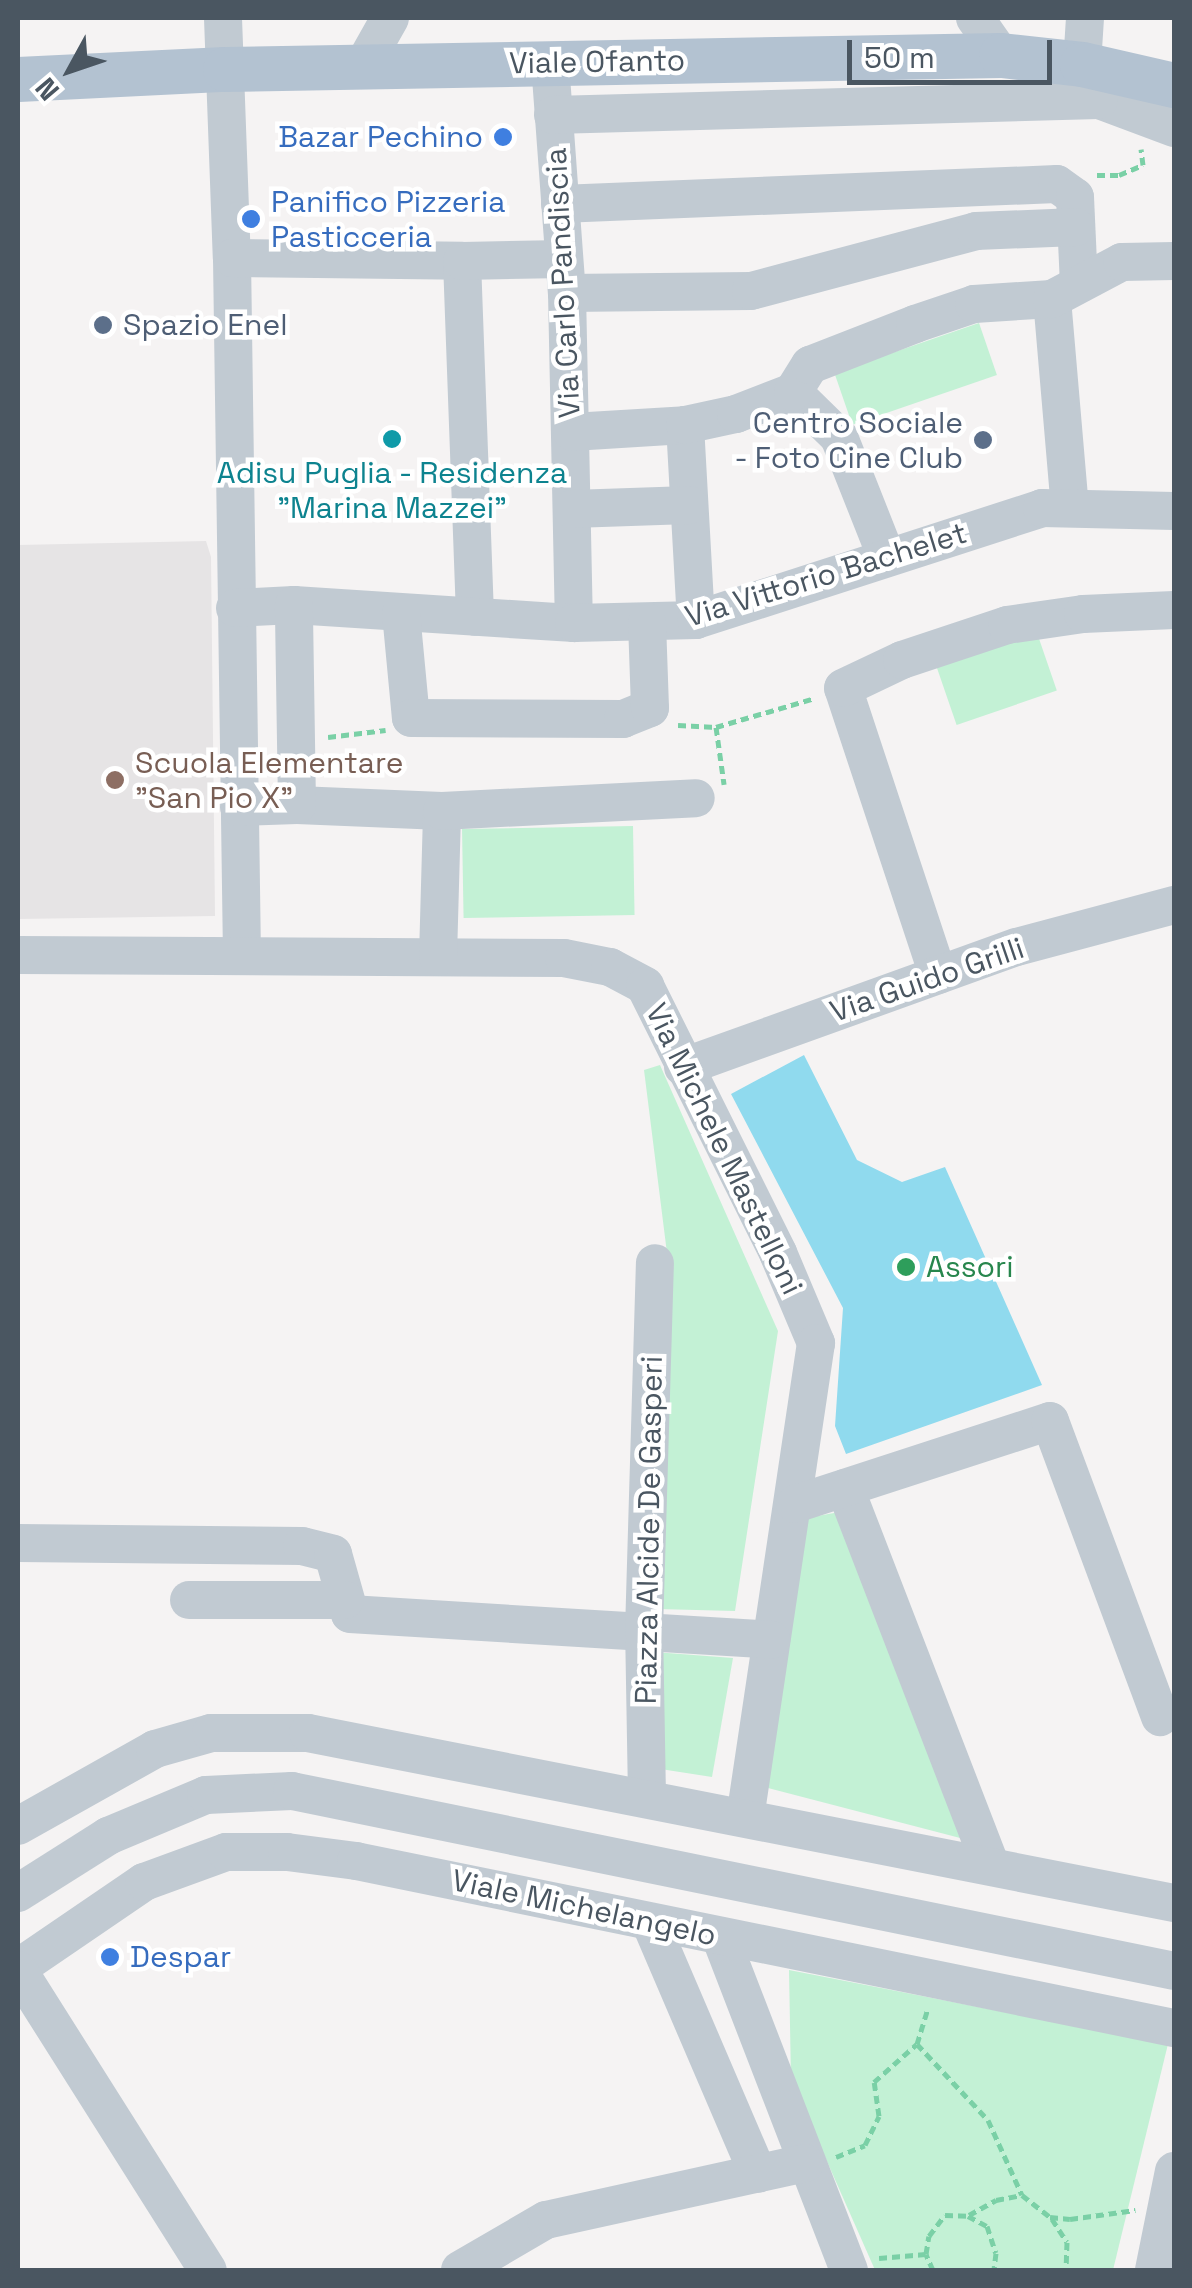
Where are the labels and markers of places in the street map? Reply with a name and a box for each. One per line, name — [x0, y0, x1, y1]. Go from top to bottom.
place label: Bazar Pechino — [278, 119, 483, 155]
marker: Bazar Pechino — [492, 126, 514, 148]
place label: Panifico Pizzeria Pasticceria — [271, 184, 505, 254]
marker: Panifico Pizzeria Pasticceria — [240, 208, 262, 230]
place label: Spazio Enel — [123, 307, 288, 343]
marker: Spazio Enel — [92, 314, 114, 336]
place label: Centro Sociale - Foto Cine Club — [733, 405, 963, 476]
marker: Adisu Puglia - Residenza "Marina Mazzei" — [381, 428, 403, 450]
marker: Centro Sociale - Foto Cine Club — [972, 429, 994, 451]
place label: Adisu Puglia - Residenza "Marina Mazzei" — [216, 455, 568, 526]
place label: Scuola Elementare "San Pio X" — [135, 745, 404, 816]
marker: Scuola Elementare "San Pio X" — [104, 769, 126, 791]
place label: Assori — [926, 1249, 1014, 1285]
marker: Assori — [895, 1256, 917, 1278]
place label: Despar — [130, 1939, 231, 1975]
marker: Despar — [99, 1946, 121, 1968]

